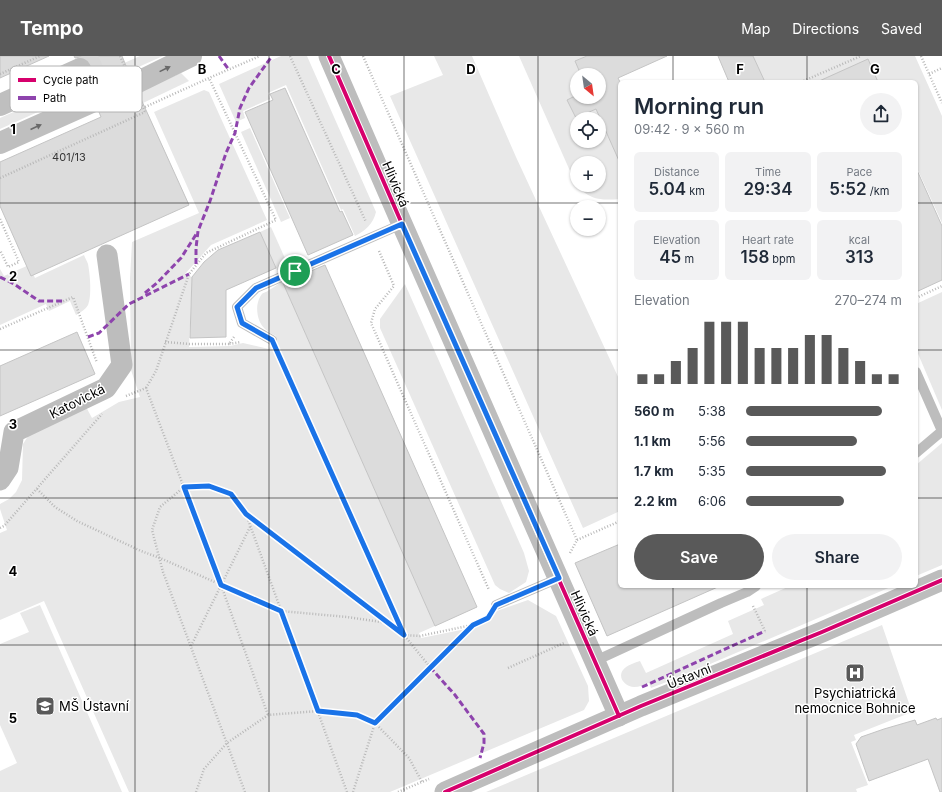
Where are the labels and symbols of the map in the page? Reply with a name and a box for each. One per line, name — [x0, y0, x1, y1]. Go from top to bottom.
text: B — [198, 61, 207, 77]
text: C — [331, 61, 341, 77]
text: D — [466, 61, 476, 77]
text: F — [736, 61, 744, 77]
text: G — [870, 61, 880, 77]
legend — [10, 66, 142, 112]
one-way arrow — [159, 66, 170, 72]
north arrow — [570, 68, 606, 104]
text: Cycle path — [43, 73, 99, 87]
text: Path — [43, 91, 66, 105]
text: 1 — [10, 121, 16, 137]
one-way arrow — [30, 124, 41, 130]
house number: 401/13 — [52, 150, 86, 164]
street label: Hlivická — [379, 159, 413, 209]
pin — [278, 254, 312, 288]
text: 2 — [9, 268, 17, 284]
street label: Katovická — [47, 380, 107, 422]
text: 3 — [9, 416, 17, 432]
text: 4 — [9, 563, 18, 579]
street label: Hlivická — [568, 588, 602, 638]
street label: Ústavní — [665, 660, 714, 692]
hospital icon: Psychiatrická nemocnice Bohnice — [844, 662, 866, 684]
place label: Psychiatrická nemocnice Bohnice — [794, 685, 916, 716]
school or university icon: MŠ Ústavní — [34, 695, 56, 717]
place label: MŠ Ústavní — [59, 698, 130, 714]
text: 5 — [9, 710, 17, 726]

